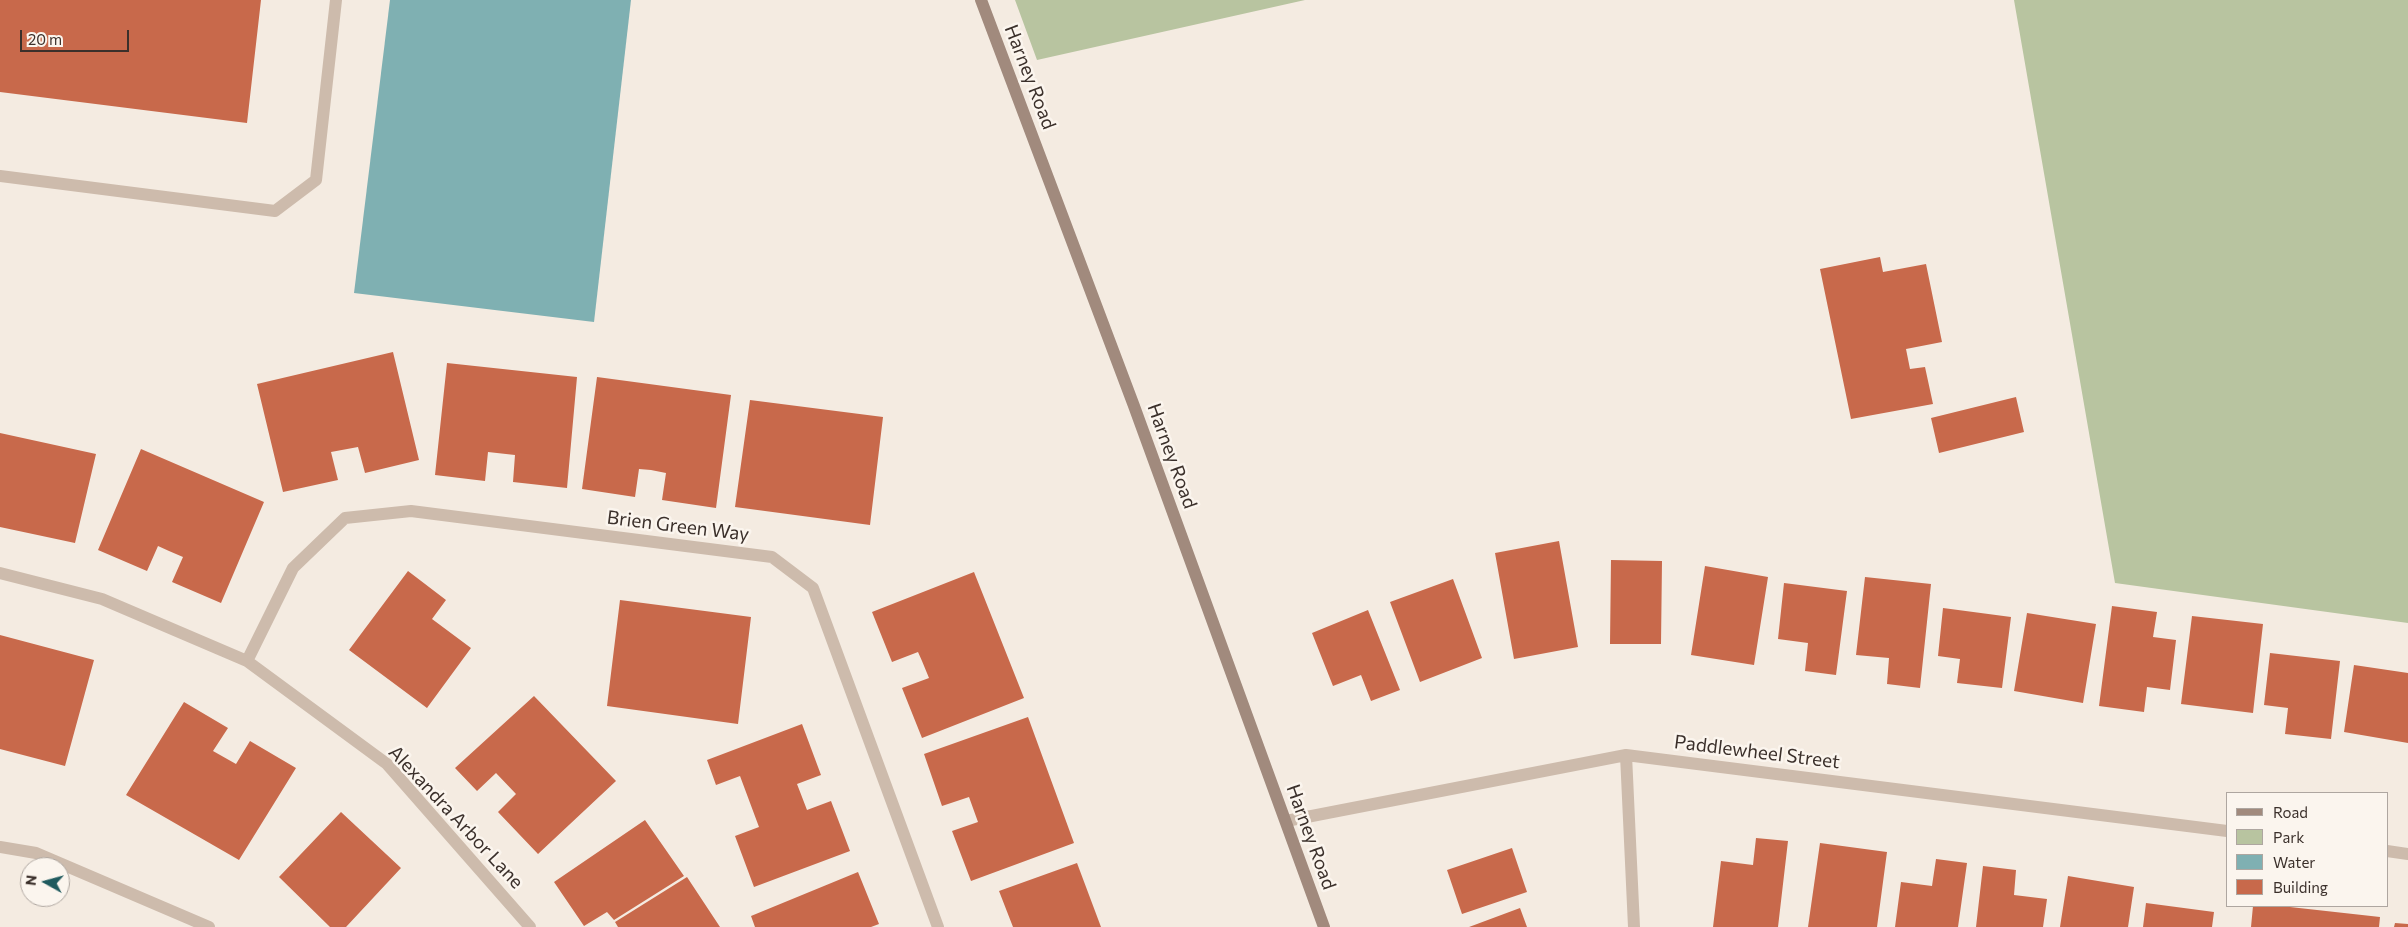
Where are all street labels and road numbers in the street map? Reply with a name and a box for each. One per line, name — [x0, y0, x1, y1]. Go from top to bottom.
street label: Harney Road — [1000, 21, 1060, 133]
street label: Harney Road — [1142, 400, 1202, 512]
street label: Brien Green Way — [606, 506, 750, 546]
street label: Paddlewheel Street — [1673, 731, 1841, 773]
street label: Alexandra Arbor Lane — [384, 741, 528, 893]
street label: Harney Road — [1281, 781, 1341, 893]

